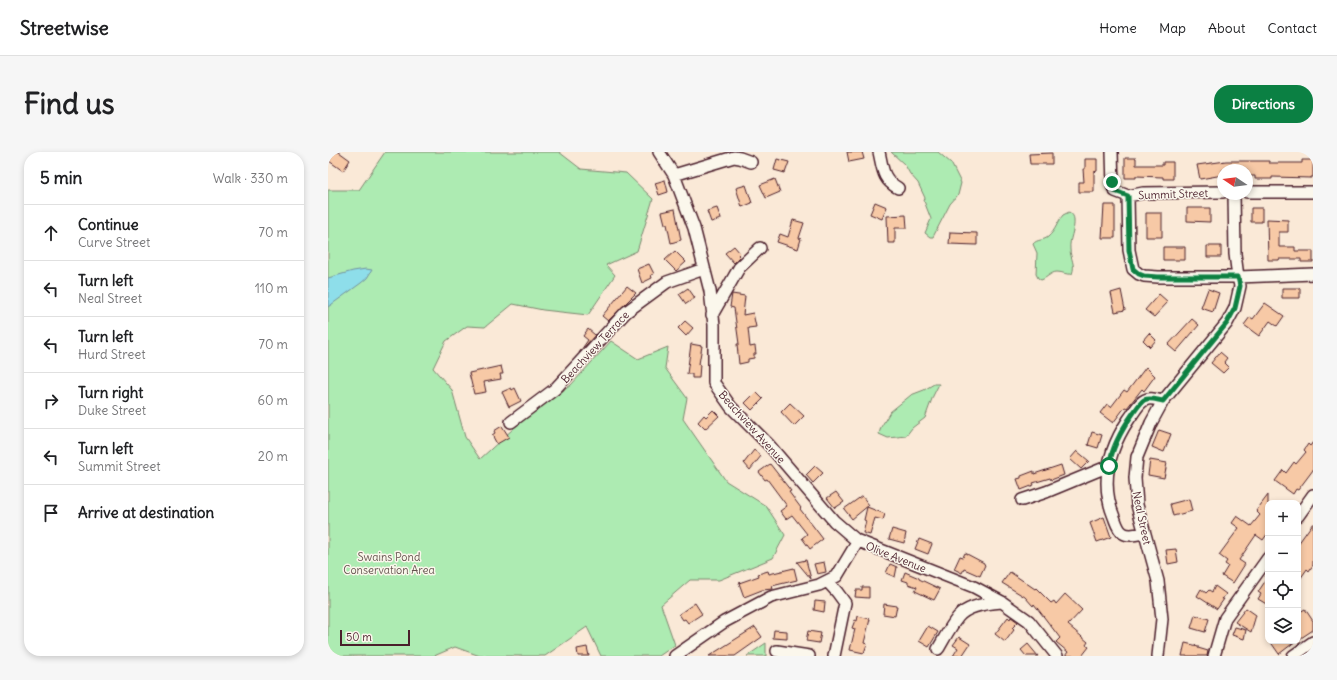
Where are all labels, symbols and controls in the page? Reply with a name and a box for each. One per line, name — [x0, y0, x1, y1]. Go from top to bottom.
text: Streetwise — [20, 16, 109, 40]
text: Home — [1099, 19, 1137, 37]
text: Map — [1159, 19, 1186, 37]
text: About — [1208, 19, 1246, 37]
text: Contact — [1268, 19, 1317, 37]
button: Directions — [1214, 85, 1313, 123]
text: Find us — [24, 86, 115, 122]
north arrow — [1217, 164, 1253, 200]
text: 5 min — [40, 167, 82, 189]
text: Walk · 330 m — [213, 170, 288, 187]
route end — [1103, 173, 1121, 191]
street label: Summit Street — [1138, 186, 1209, 202]
text: Continue — [78, 215, 139, 234]
icon: ahead — [40, 222, 62, 244]
text: 70 m — [259, 224, 288, 241]
text: Curve Street — [78, 234, 150, 251]
text: Turn left — [78, 271, 133, 290]
icon: left — [40, 278, 62, 300]
text: 110 m — [255, 280, 288, 297]
text: Neal Street — [78, 290, 142, 307]
street label: Beachview Terrace — [558, 308, 632, 386]
text: Turn left — [78, 327, 133, 346]
icon: left — [40, 334, 62, 356]
text: 70 m — [259, 336, 288, 353]
text: Hurd Street — [78, 346, 146, 363]
text: Turn right — [78, 383, 143, 402]
street label: Beachview Avenue — [716, 388, 788, 466]
icon: right — [40, 390, 62, 412]
text: 60 m — [257, 392, 288, 409]
text: Duke Street — [78, 402, 146, 419]
text: Turn left — [78, 439, 133, 458]
icon: left — [40, 446, 62, 468]
text: 20 m — [258, 448, 288, 465]
route start — [1100, 457, 1118, 475]
text: Summit Street — [78, 458, 161, 475]
street label: Neal Street — [1130, 490, 1155, 546]
map controls — [1265, 500, 1301, 644]
button: + — [1265, 500, 1301, 536]
icon: arrive — [40, 502, 62, 524]
text: Arrive at destination — [78, 503, 214, 522]
button: − — [1265, 536, 1301, 572]
street label: Olive Avenue — [864, 538, 928, 576]
park label: Swains Pond Conservation Area — [343, 550, 435, 577]
button: locate — [1265, 572, 1301, 608]
button: layers — [1265, 608, 1301, 644]
scale bar — [340, 628, 410, 647]
text: 50 m — [346, 630, 372, 644]

